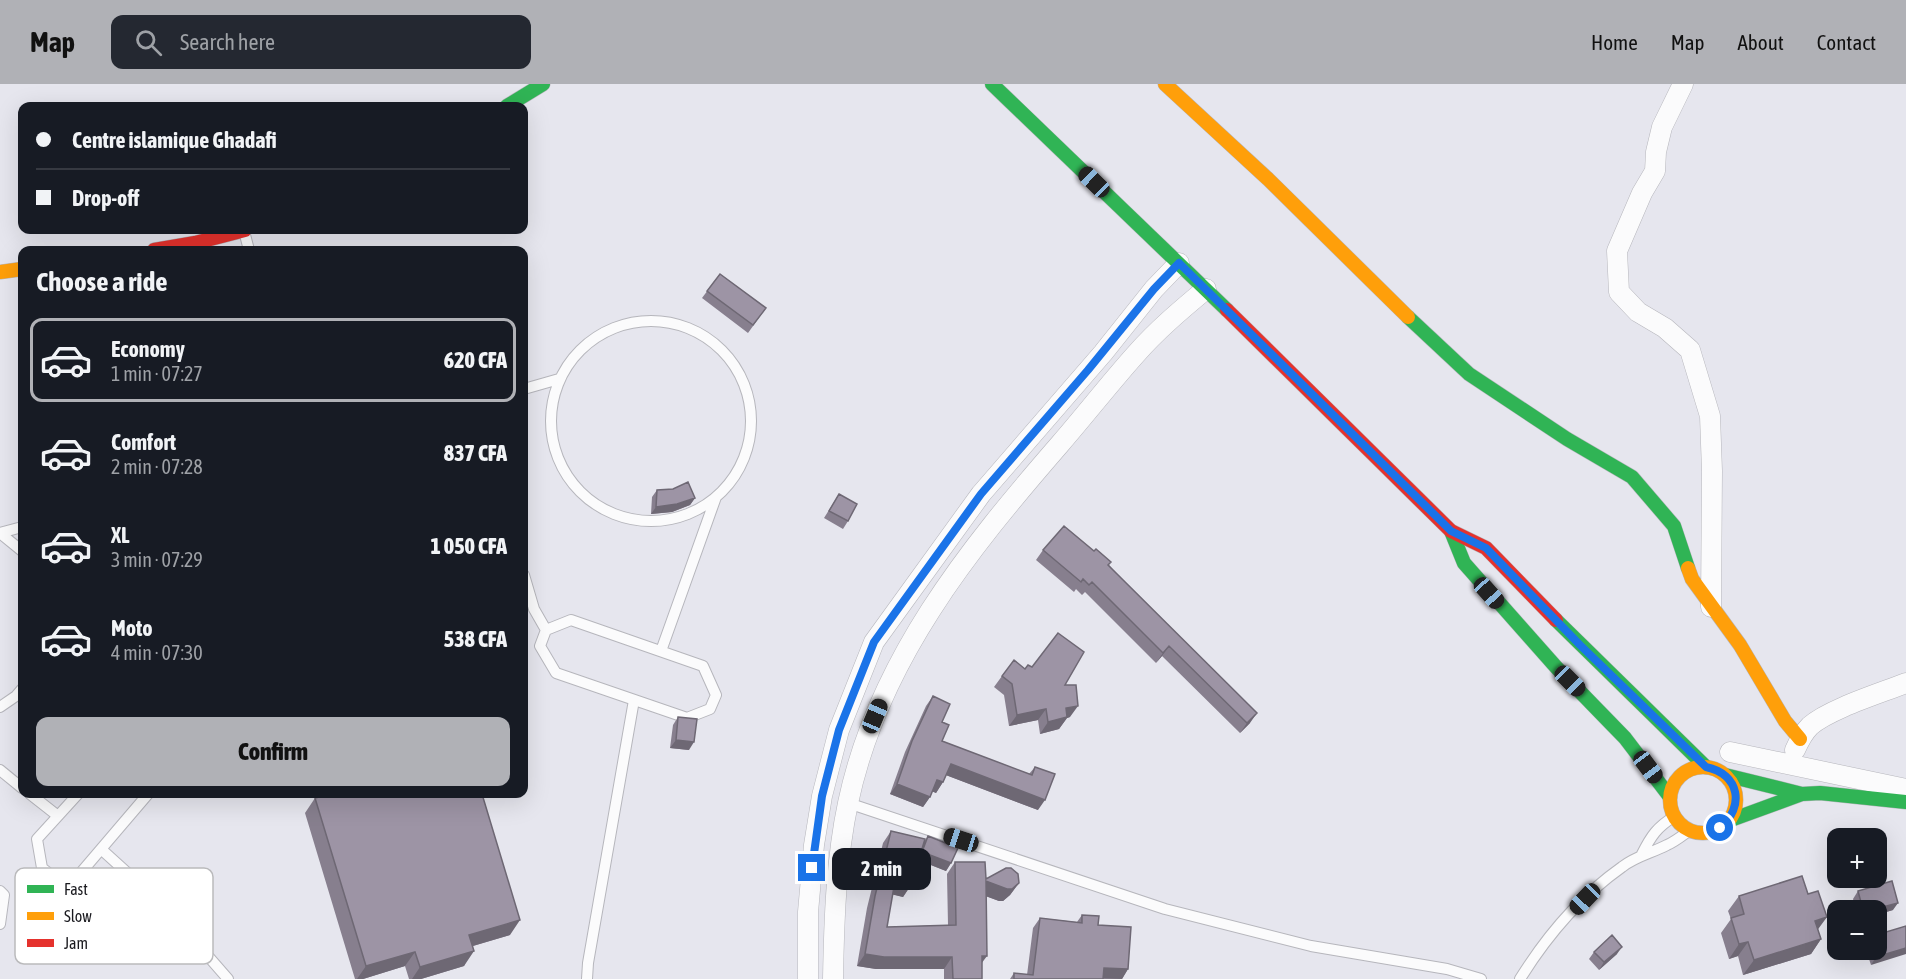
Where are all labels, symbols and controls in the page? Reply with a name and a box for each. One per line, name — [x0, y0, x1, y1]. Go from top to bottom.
search box — [111, 15, 531, 69]
text: Map — [30, 26, 75, 58]
icon: search — [132, 26, 165, 59]
text: Search here — [180, 29, 275, 55]
text: Home — [1591, 30, 1638, 54]
text: Map — [1671, 30, 1705, 54]
text: About — [1738, 30, 1784, 54]
text: Contact — [1817, 30, 1876, 54]
text: Centre islamique Ghadafi — [72, 127, 277, 153]
car — [1075, 163, 1113, 201]
text: Drop-off — [72, 185, 139, 211]
text: Choose a ride — [36, 266, 168, 297]
icon: car — [39, 333, 93, 387]
text: Economy — [111, 336, 185, 362]
text: 620 CFA — [444, 347, 507, 373]
text: 1 min · 07:27 — [111, 362, 203, 385]
icon: car — [39, 426, 93, 480]
text: Comfort — [111, 429, 176, 455]
text: 837 CFA — [444, 440, 507, 466]
text: 2 min · 07:28 — [111, 455, 203, 478]
icon: car — [39, 519, 93, 573]
text: XL — [111, 522, 129, 548]
text: 1 050 CFA — [431, 533, 507, 559]
text: 3 min · 07:29 — [111, 548, 203, 571]
car — [1470, 574, 1508, 612]
icon: car — [39, 612, 93, 666]
text: Moto — [111, 615, 153, 641]
text: 538 CFA — [444, 626, 507, 652]
text: 4 min · 07:30 — [111, 641, 203, 664]
car — [1551, 662, 1589, 700]
car — [860, 696, 890, 736]
button: Confirm — [36, 717, 510, 786]
car — [1630, 747, 1666, 787]
route start — [1706, 814, 1733, 841]
car — [941, 826, 981, 854]
map controls — [1827, 828, 1887, 960]
button: + — [1827, 828, 1887, 888]
callout: 2 min — [833, 847, 932, 889]
route end — [798, 854, 825, 881]
text: 2 min — [861, 857, 902, 880]
legend — [15, 868, 213, 964]
text: Fast — [64, 880, 88, 898]
car — [1566, 880, 1604, 918]
button: − — [1827, 900, 1887, 960]
text: Slow — [64, 907, 92, 925]
text: Jam — [64, 934, 88, 952]

